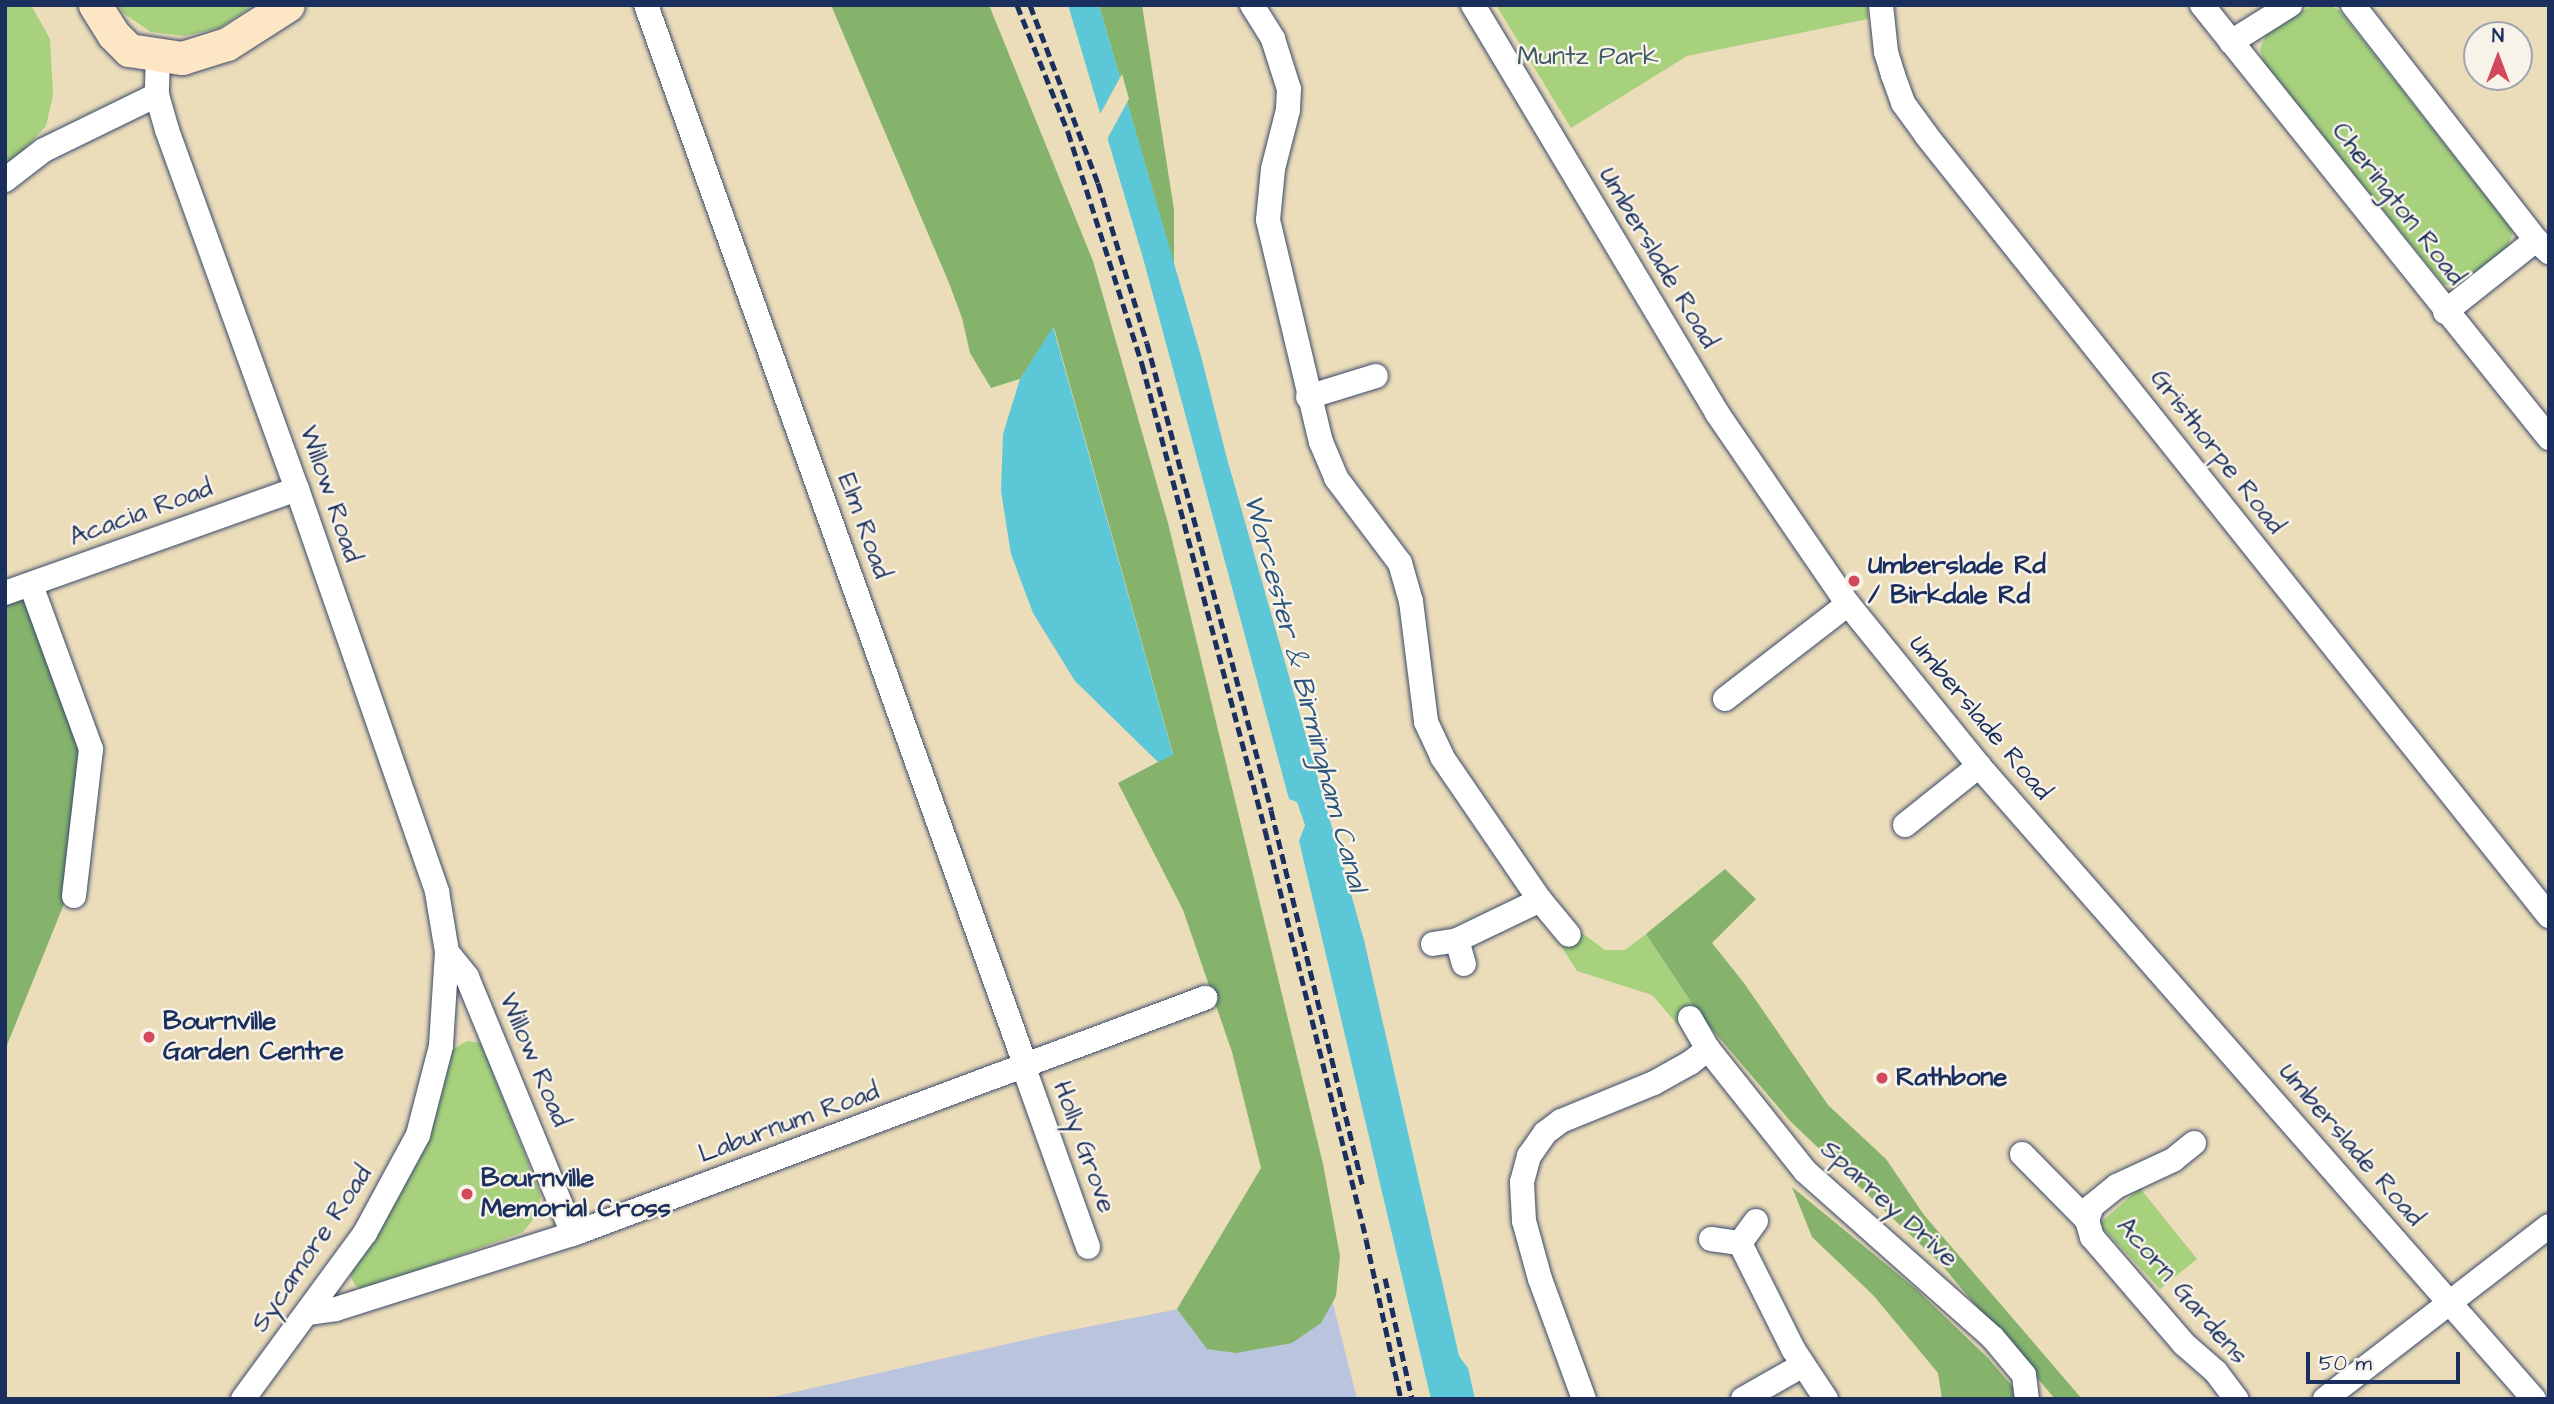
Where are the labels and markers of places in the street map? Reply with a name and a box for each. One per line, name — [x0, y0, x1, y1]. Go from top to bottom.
place label: Umberslade Rd / Birkdale Rd — [1868, 550, 2046, 612]
marker: Umberslade Rd / Birkdale Rd — [1846, 573, 1862, 589]
place label: Bournville Garden Centre — [163, 1006, 344, 1068]
marker: Bournville Garden Centre — [141, 1029, 157, 1045]
place label: Rathbone — [1896, 1062, 2007, 1094]
marker: Rathbone — [1874, 1070, 1890, 1086]
place label: Bournville Memorial Cross — [481, 1163, 671, 1224]
marker: Bournville Memorial Cross — [459, 1186, 475, 1202]

